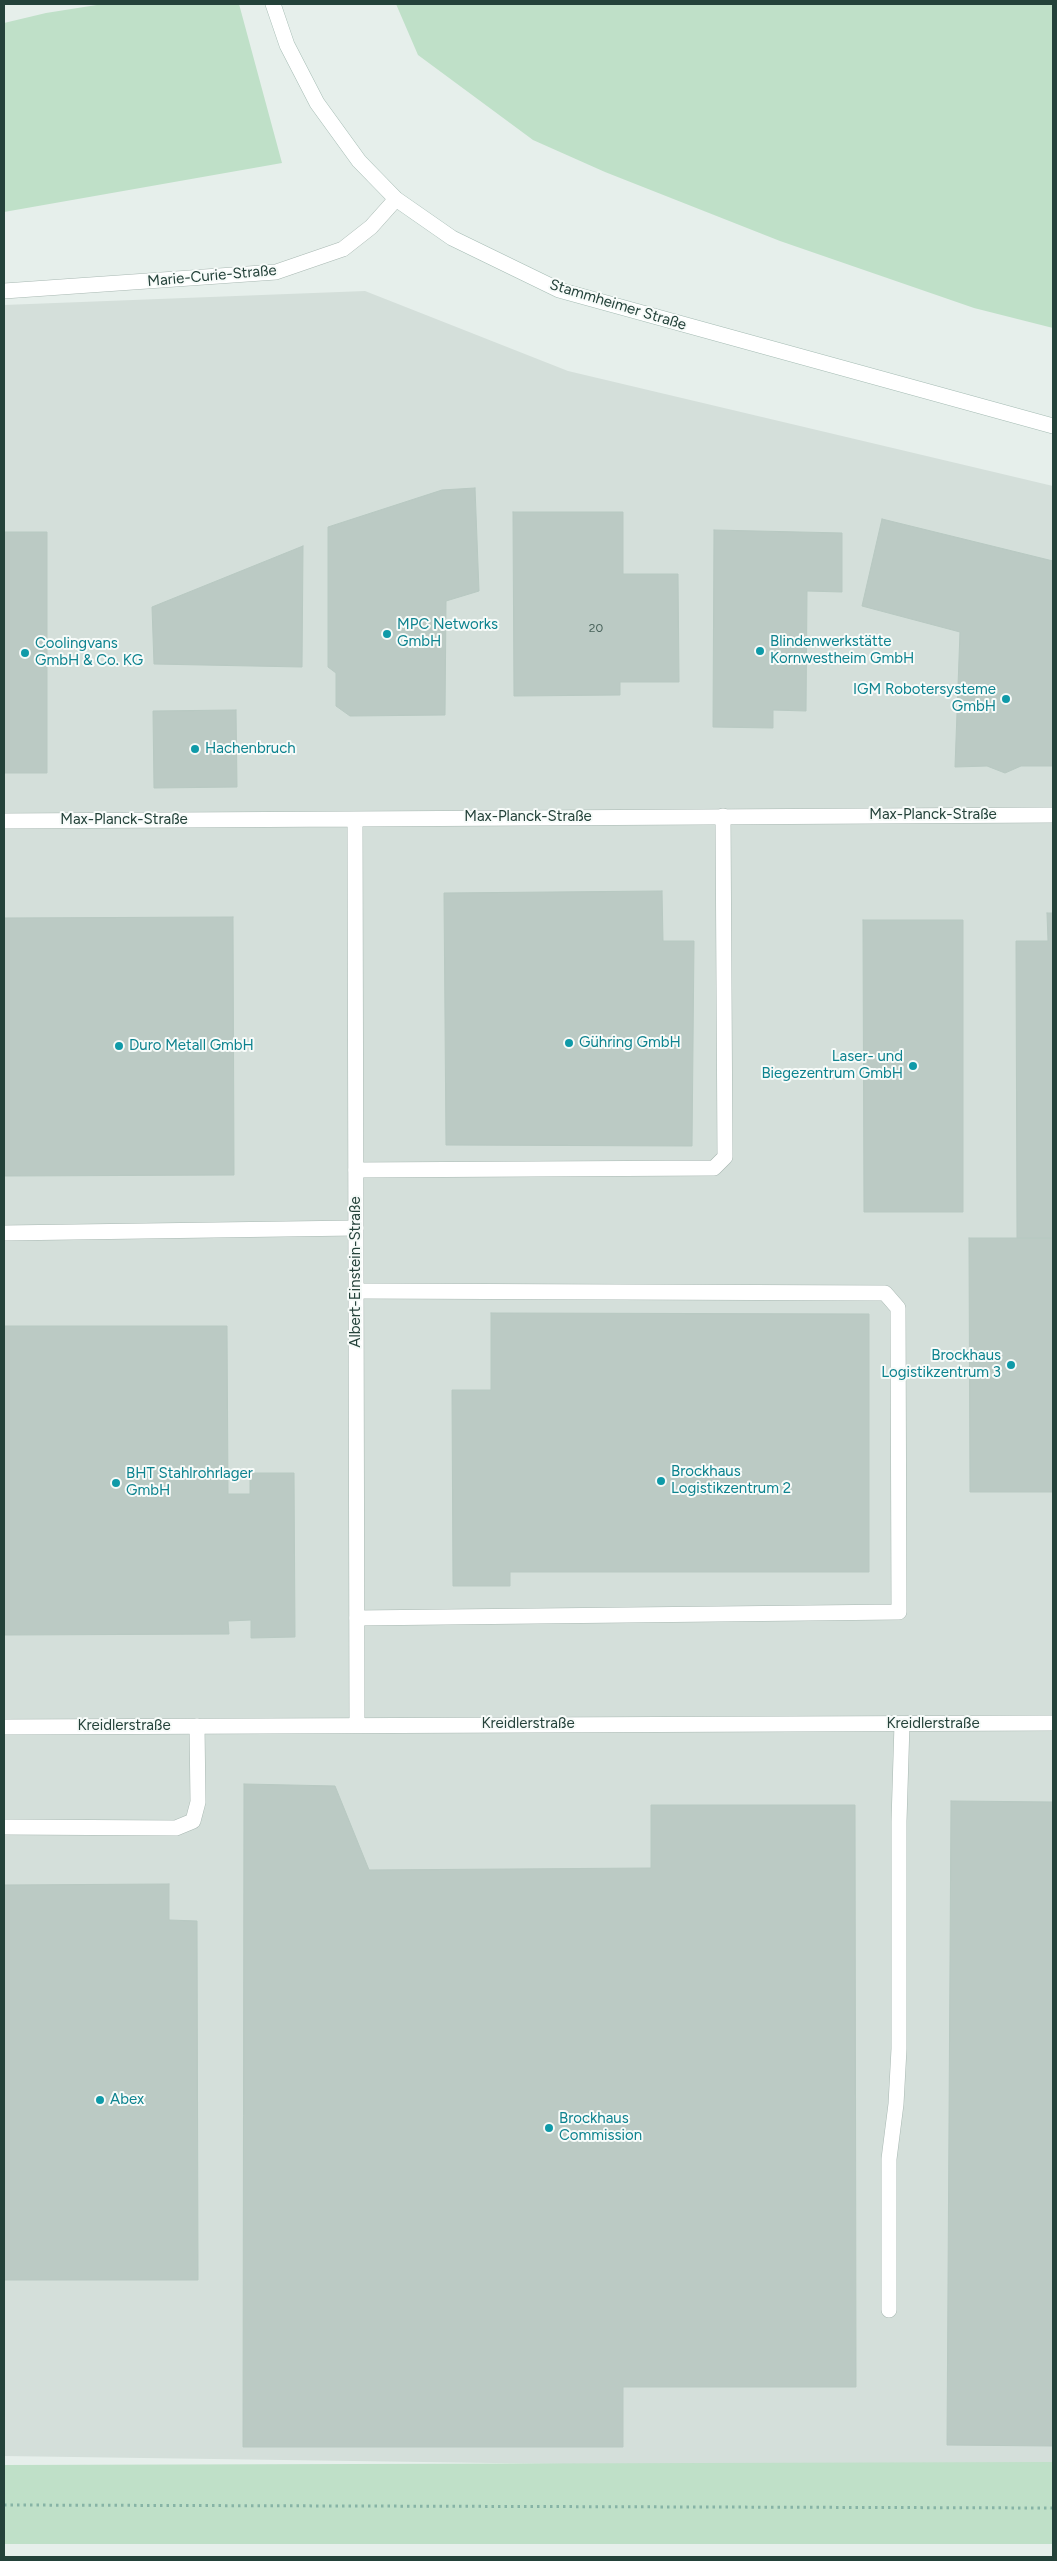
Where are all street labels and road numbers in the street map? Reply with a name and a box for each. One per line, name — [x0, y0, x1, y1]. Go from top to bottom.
street label: Marie-Curie-Straße — [147, 261, 277, 291]
street label: Stammheimer Straße — [547, 276, 689, 334]
street label: Max-Planck-Straße — [869, 806, 997, 824]
street label: Max-Planck-Straße — [464, 808, 592, 826]
street label: Max-Planck-Straße — [60, 811, 188, 829]
street label: Albert-Einstein-Straße — [347, 1196, 365, 1348]
street label: Kreidlerstraße — [481, 1715, 575, 1733]
street label: Kreidlerstraße — [886, 1715, 980, 1733]
street label: Kreidlerstraße — [77, 1717, 171, 1735]

